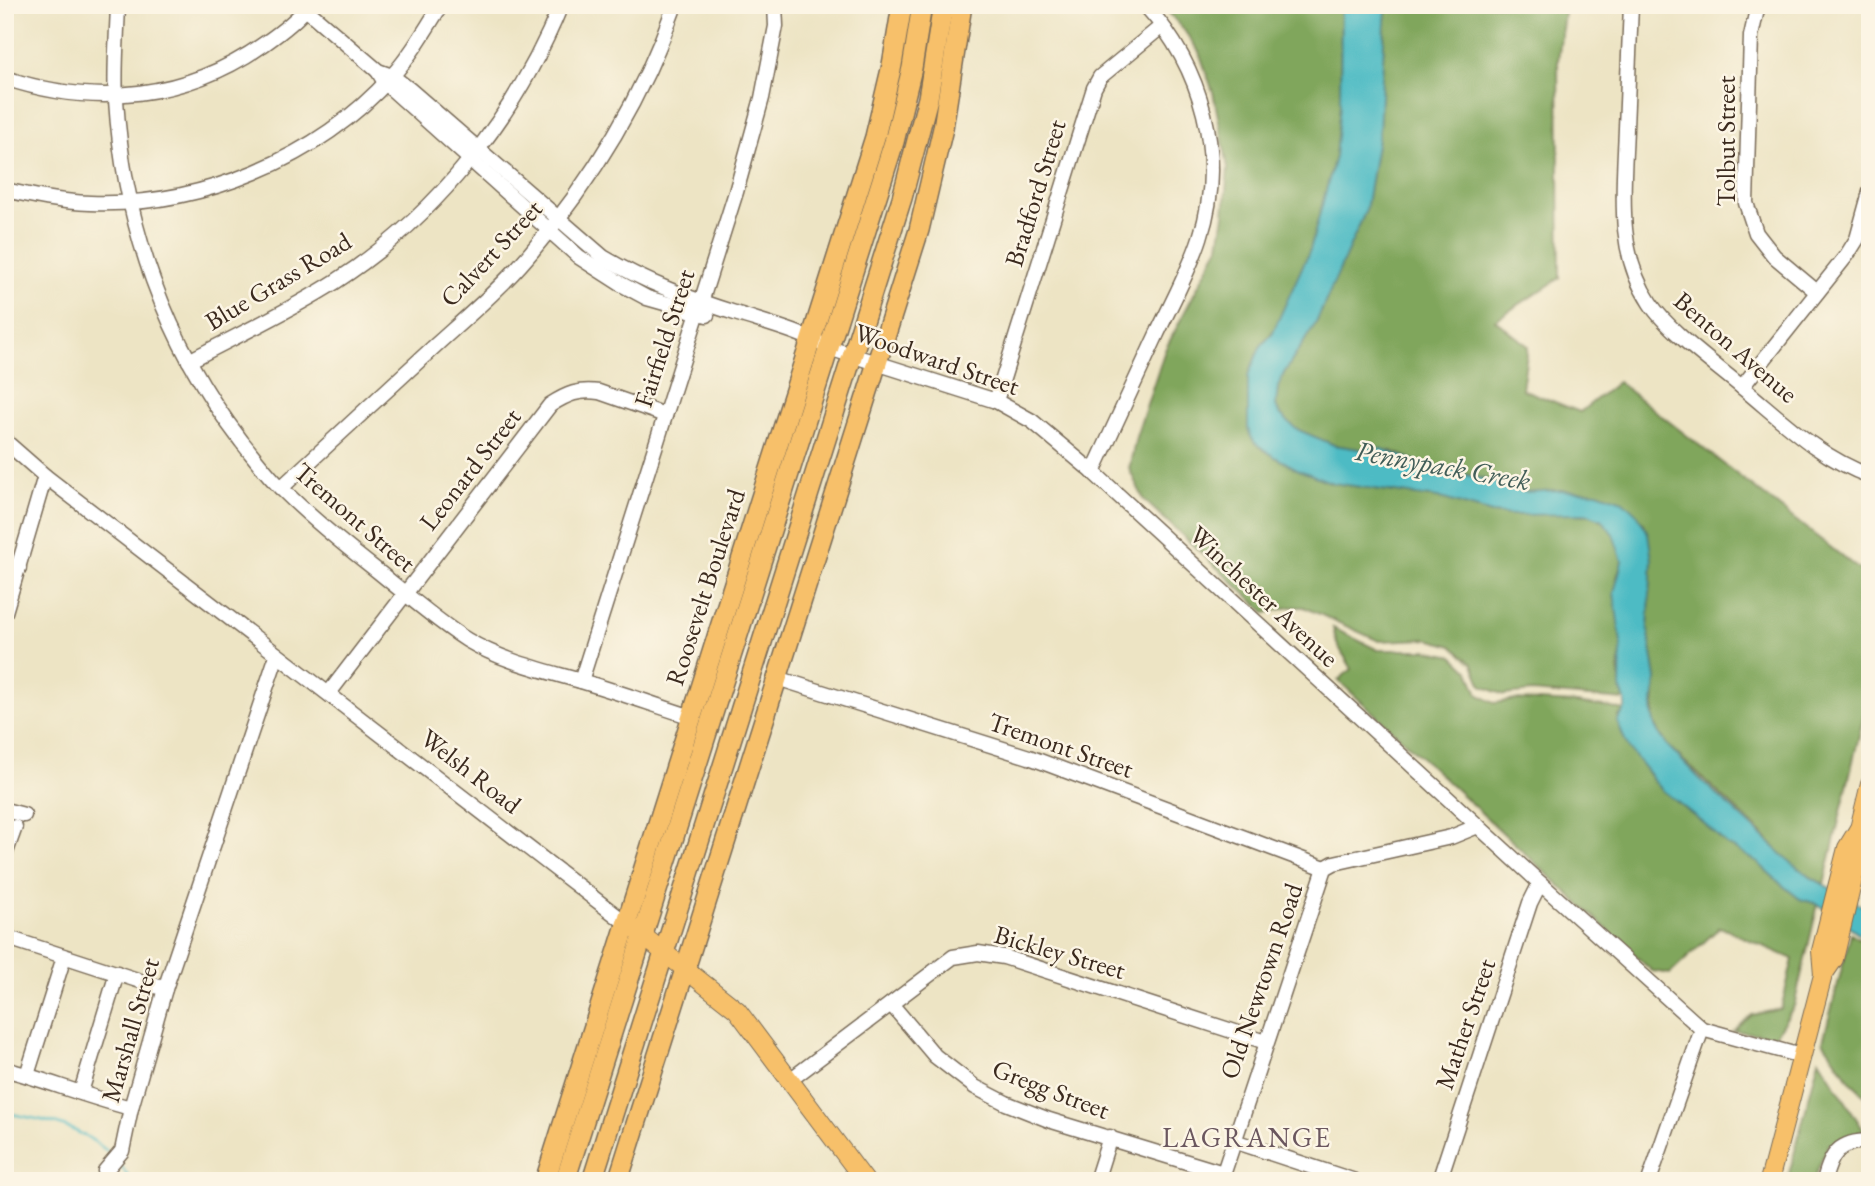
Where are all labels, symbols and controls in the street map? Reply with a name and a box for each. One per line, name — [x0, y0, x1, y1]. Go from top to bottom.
street label: Tolbut Street — [1709, 76, 1743, 207]
street label: Bradford Street — [997, 115, 1073, 271]
street label: Calvert Street — [432, 192, 550, 314]
street label: Blue Grass Road — [199, 224, 358, 338]
street label: Fairfield Street — [626, 265, 702, 411]
street label: Benton Avenue — [1667, 284, 1805, 410]
street label: Woodward Street — [850, 315, 1024, 403]
street label: Leonard Street — [412, 401, 528, 537]
water label: Pennypack Creek — [1353, 432, 1534, 498]
street label: Tremont Street — [287, 455, 423, 579]
street label: Roosevelt Boulevard — [657, 484, 753, 690]
street label: Winchester Avenue — [1182, 518, 1346, 674]
street label: Tremont Street — [984, 704, 1138, 786]
street label: Welsh Road — [414, 721, 529, 822]
street label: Old Newtown Road — [1212, 878, 1311, 1083]
street label: Bickley Street — [991, 917, 1129, 987]
street label: Marshall Street — [93, 954, 167, 1106]
street label: Mather Street — [1427, 954, 1503, 1094]
street label: Gregg Street — [988, 1051, 1114, 1127]
district label: LAGRANGE — [1162, 1119, 1332, 1155]

